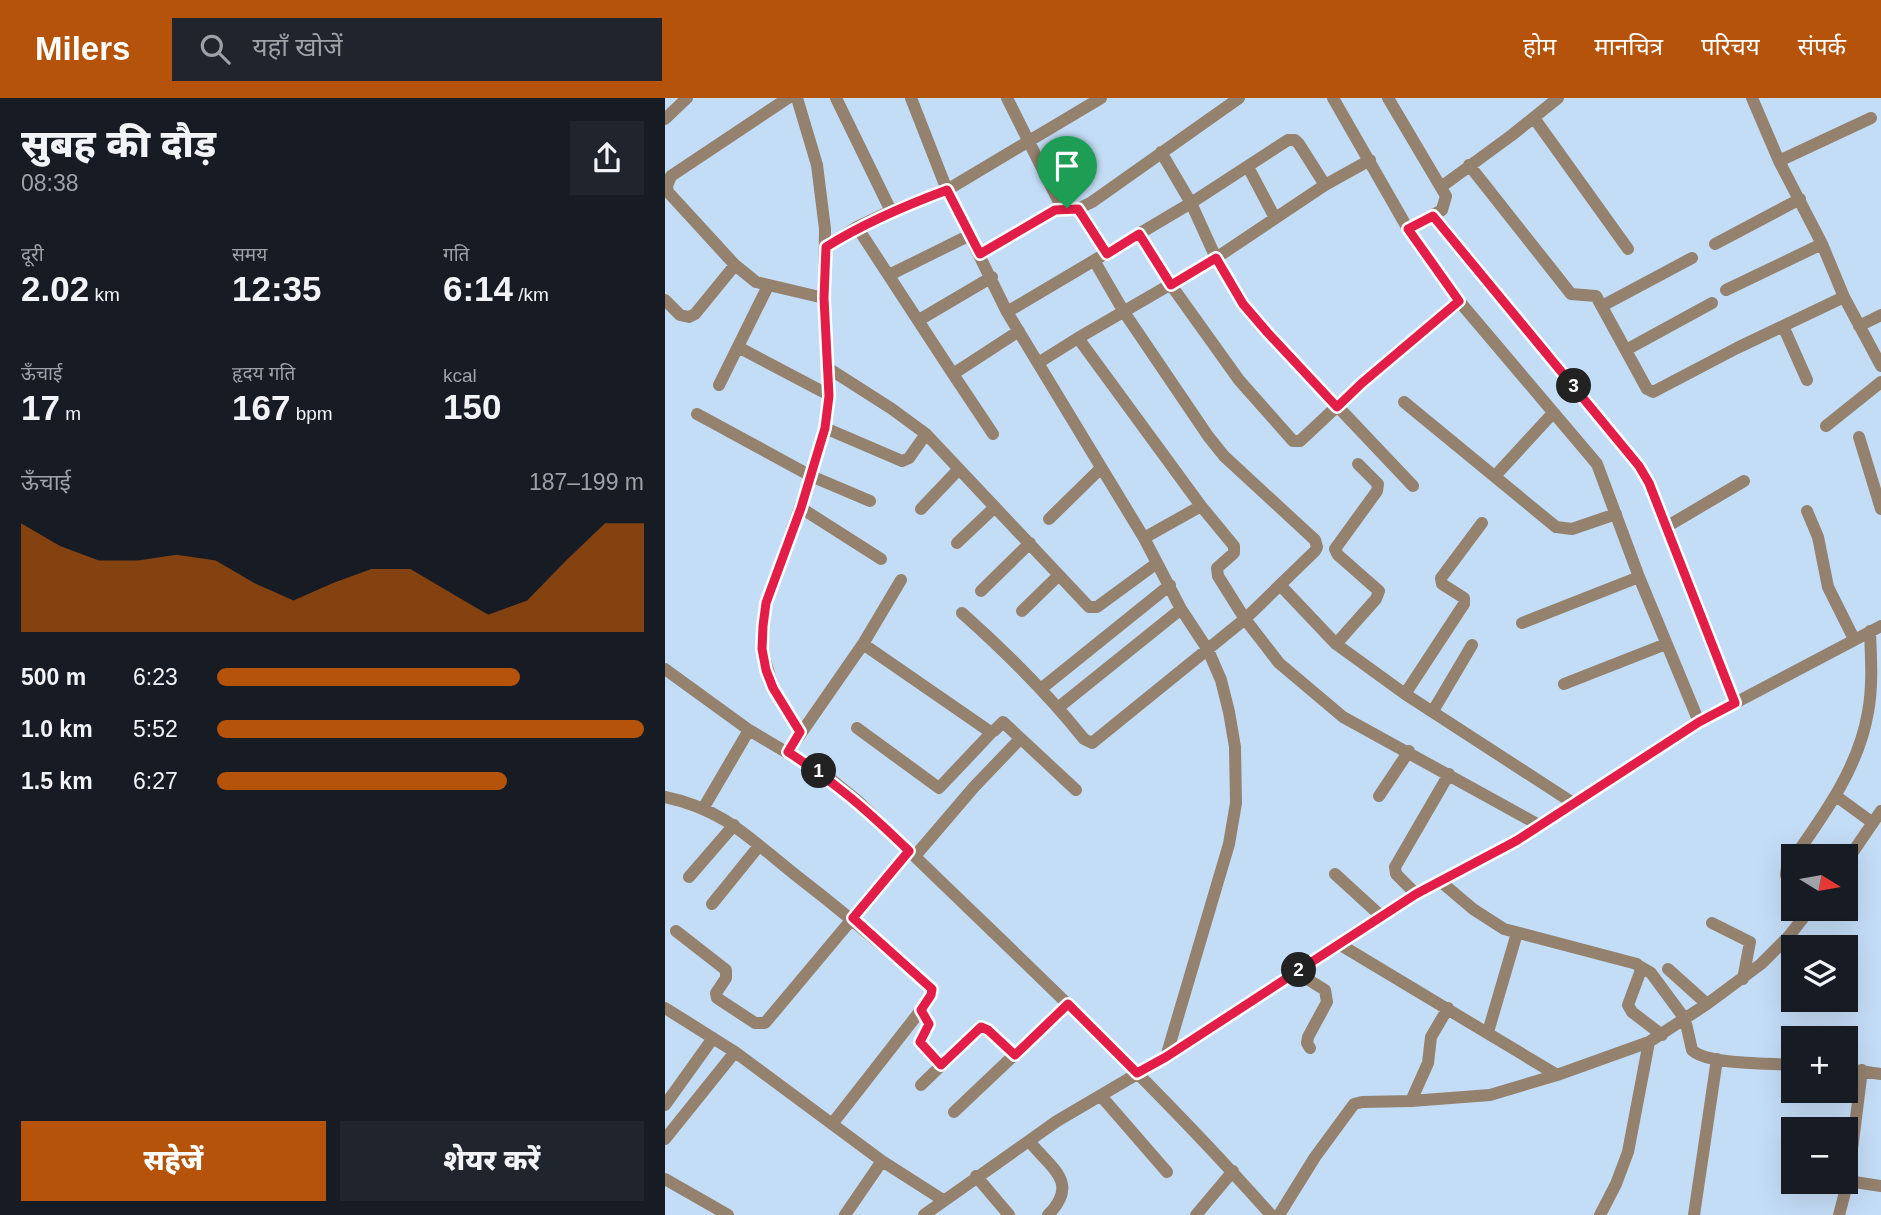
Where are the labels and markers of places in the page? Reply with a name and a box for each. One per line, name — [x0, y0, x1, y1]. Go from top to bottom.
pin — [1037, 136, 1097, 208]
pin: 3 — [1557, 368, 1591, 404]
pin: 1 — [801, 754, 837, 788]
pin: 2 — [1281, 952, 1317, 988]

